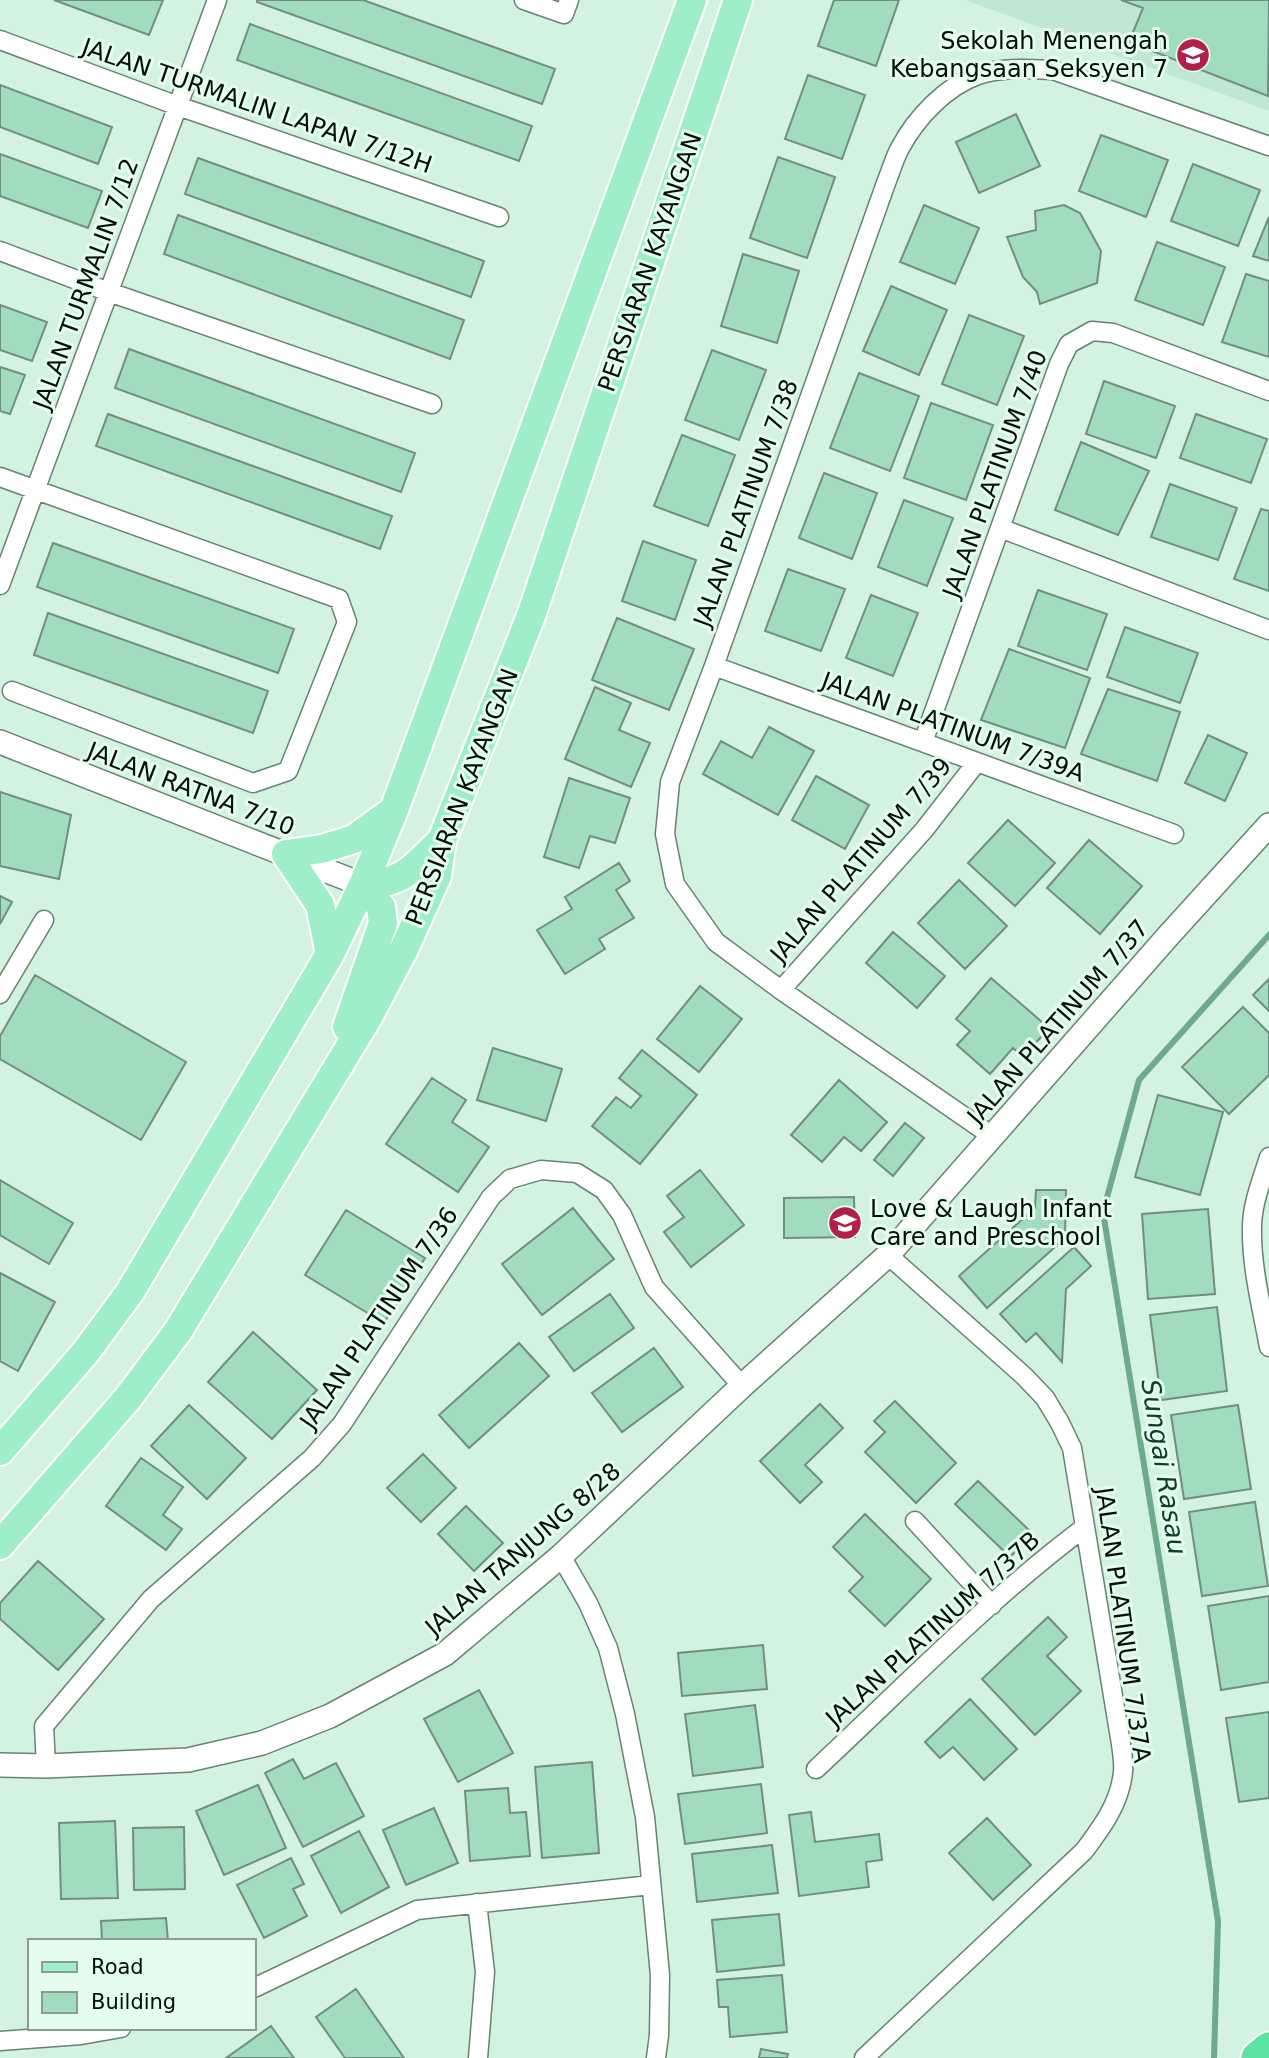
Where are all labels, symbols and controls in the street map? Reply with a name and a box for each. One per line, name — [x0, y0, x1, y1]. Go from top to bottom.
place label: Sekolah Menengah Kebangsaan Seksyen 7 — [890, 27, 1168, 83]
street label: JALAN TURMALIN LAPAN 7/12H — [76, 32, 436, 179]
school or university icon: Sekolah Menengah Kebangsaan Seksyen 7 — [1174, 36, 1212, 74]
street label: PERSIARAN KAYANGAN — [592, 128, 708, 396]
street label: JALAN TURMALIN 7/12 — [27, 155, 144, 415]
street label: JALAN PLATINUM 7/40 — [936, 346, 1053, 604]
street label: JALAN PLATINUM 7/38 — [687, 375, 804, 633]
street label: PERSIARAN KAYANGAN — [400, 665, 524, 929]
street label: JALAN PLATINUM 7/39A — [816, 666, 1089, 788]
street label: JALAN RATNA 7/10 — [82, 736, 299, 841]
street label: JALAN PLATINUM 7/39 — [763, 752, 957, 969]
street label: JALAN PLATINUM 7/37 — [960, 914, 1154, 1131]
place label: Love & Laugh Infant Care and Preschool — [870, 1195, 1112, 1251]
street label: JALAN PLATINUM 7/36 — [293, 1202, 464, 1436]
school or university icon: Love & Laugh Infant Care and Preschool — [826, 1204, 864, 1242]
water label: Sungai Rasau — [1135, 1377, 1193, 1557]
street label: JALAN TANJUNG 8/28 — [418, 1457, 626, 1643]
street label: JALAN PLATINUM 7/37A — [1090, 1483, 1156, 1765]
street label: JALAN PLATINUM 7/37B — [819, 1526, 1046, 1734]
legend — [28, 1939, 256, 2030]
text: Road — [91, 1955, 144, 1979]
text: Building — [91, 1990, 176, 2014]

